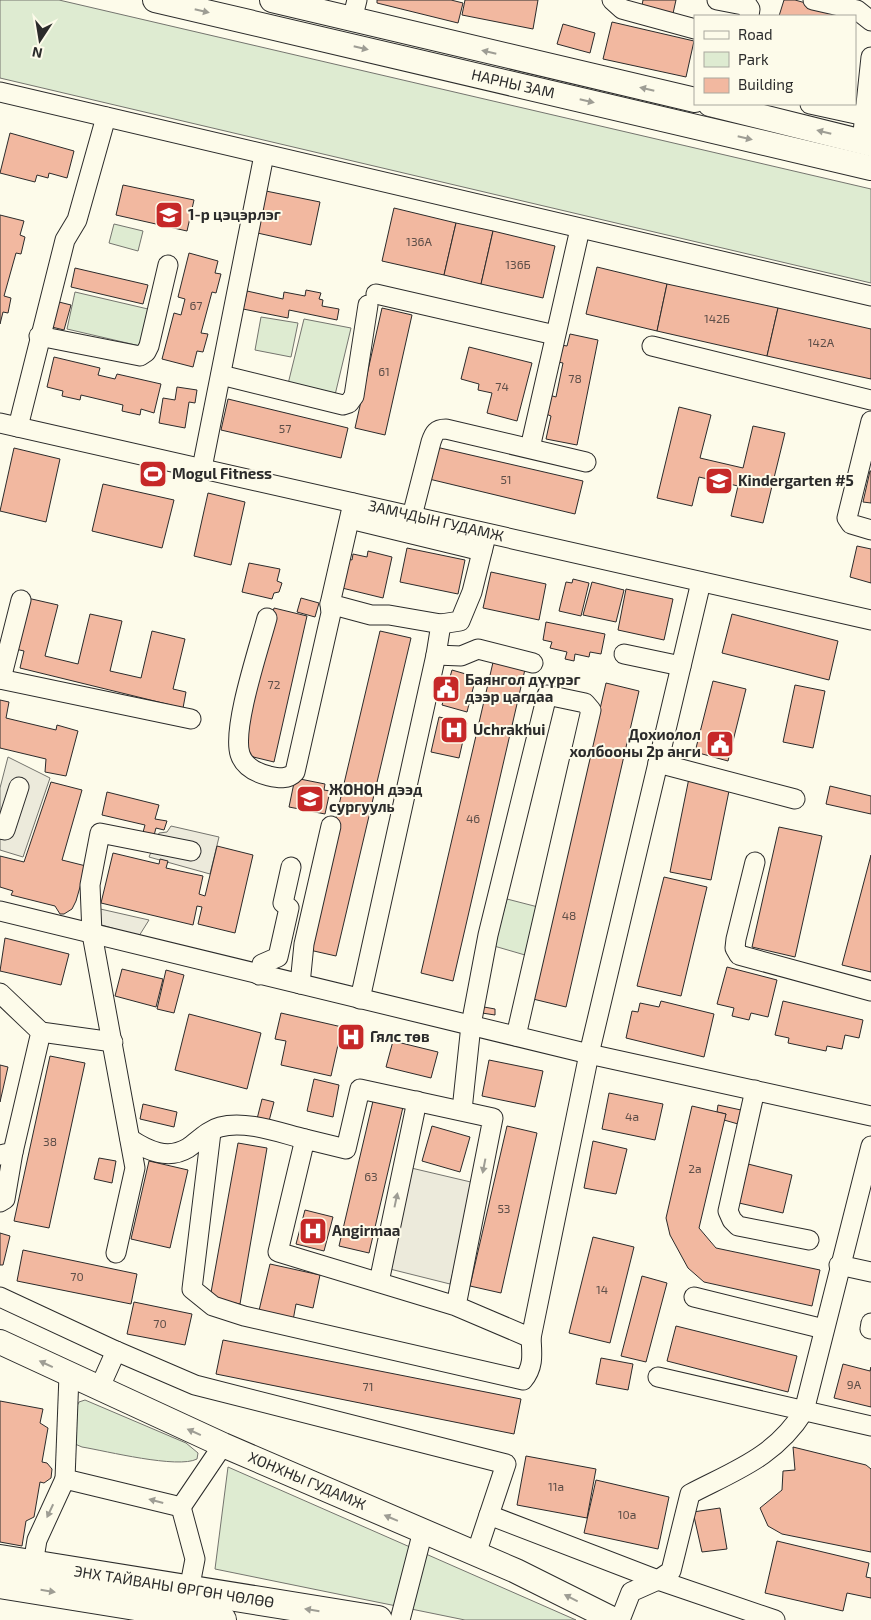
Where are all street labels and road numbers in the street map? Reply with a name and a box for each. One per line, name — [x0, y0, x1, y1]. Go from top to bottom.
street label: НАРНЫ ЗАМ — [470, 65, 557, 101]
street label: ЗАМЧДЫН ГУДАМЖ — [367, 496, 506, 544]
street label: ХОНХНЫ ГУДАМЖ — [246, 1447, 369, 1513]
street label: ЭНХ ТАЙВАНЫ ӨРГӨН ЧӨЛӨӨ — [73, 1561, 276, 1611]

